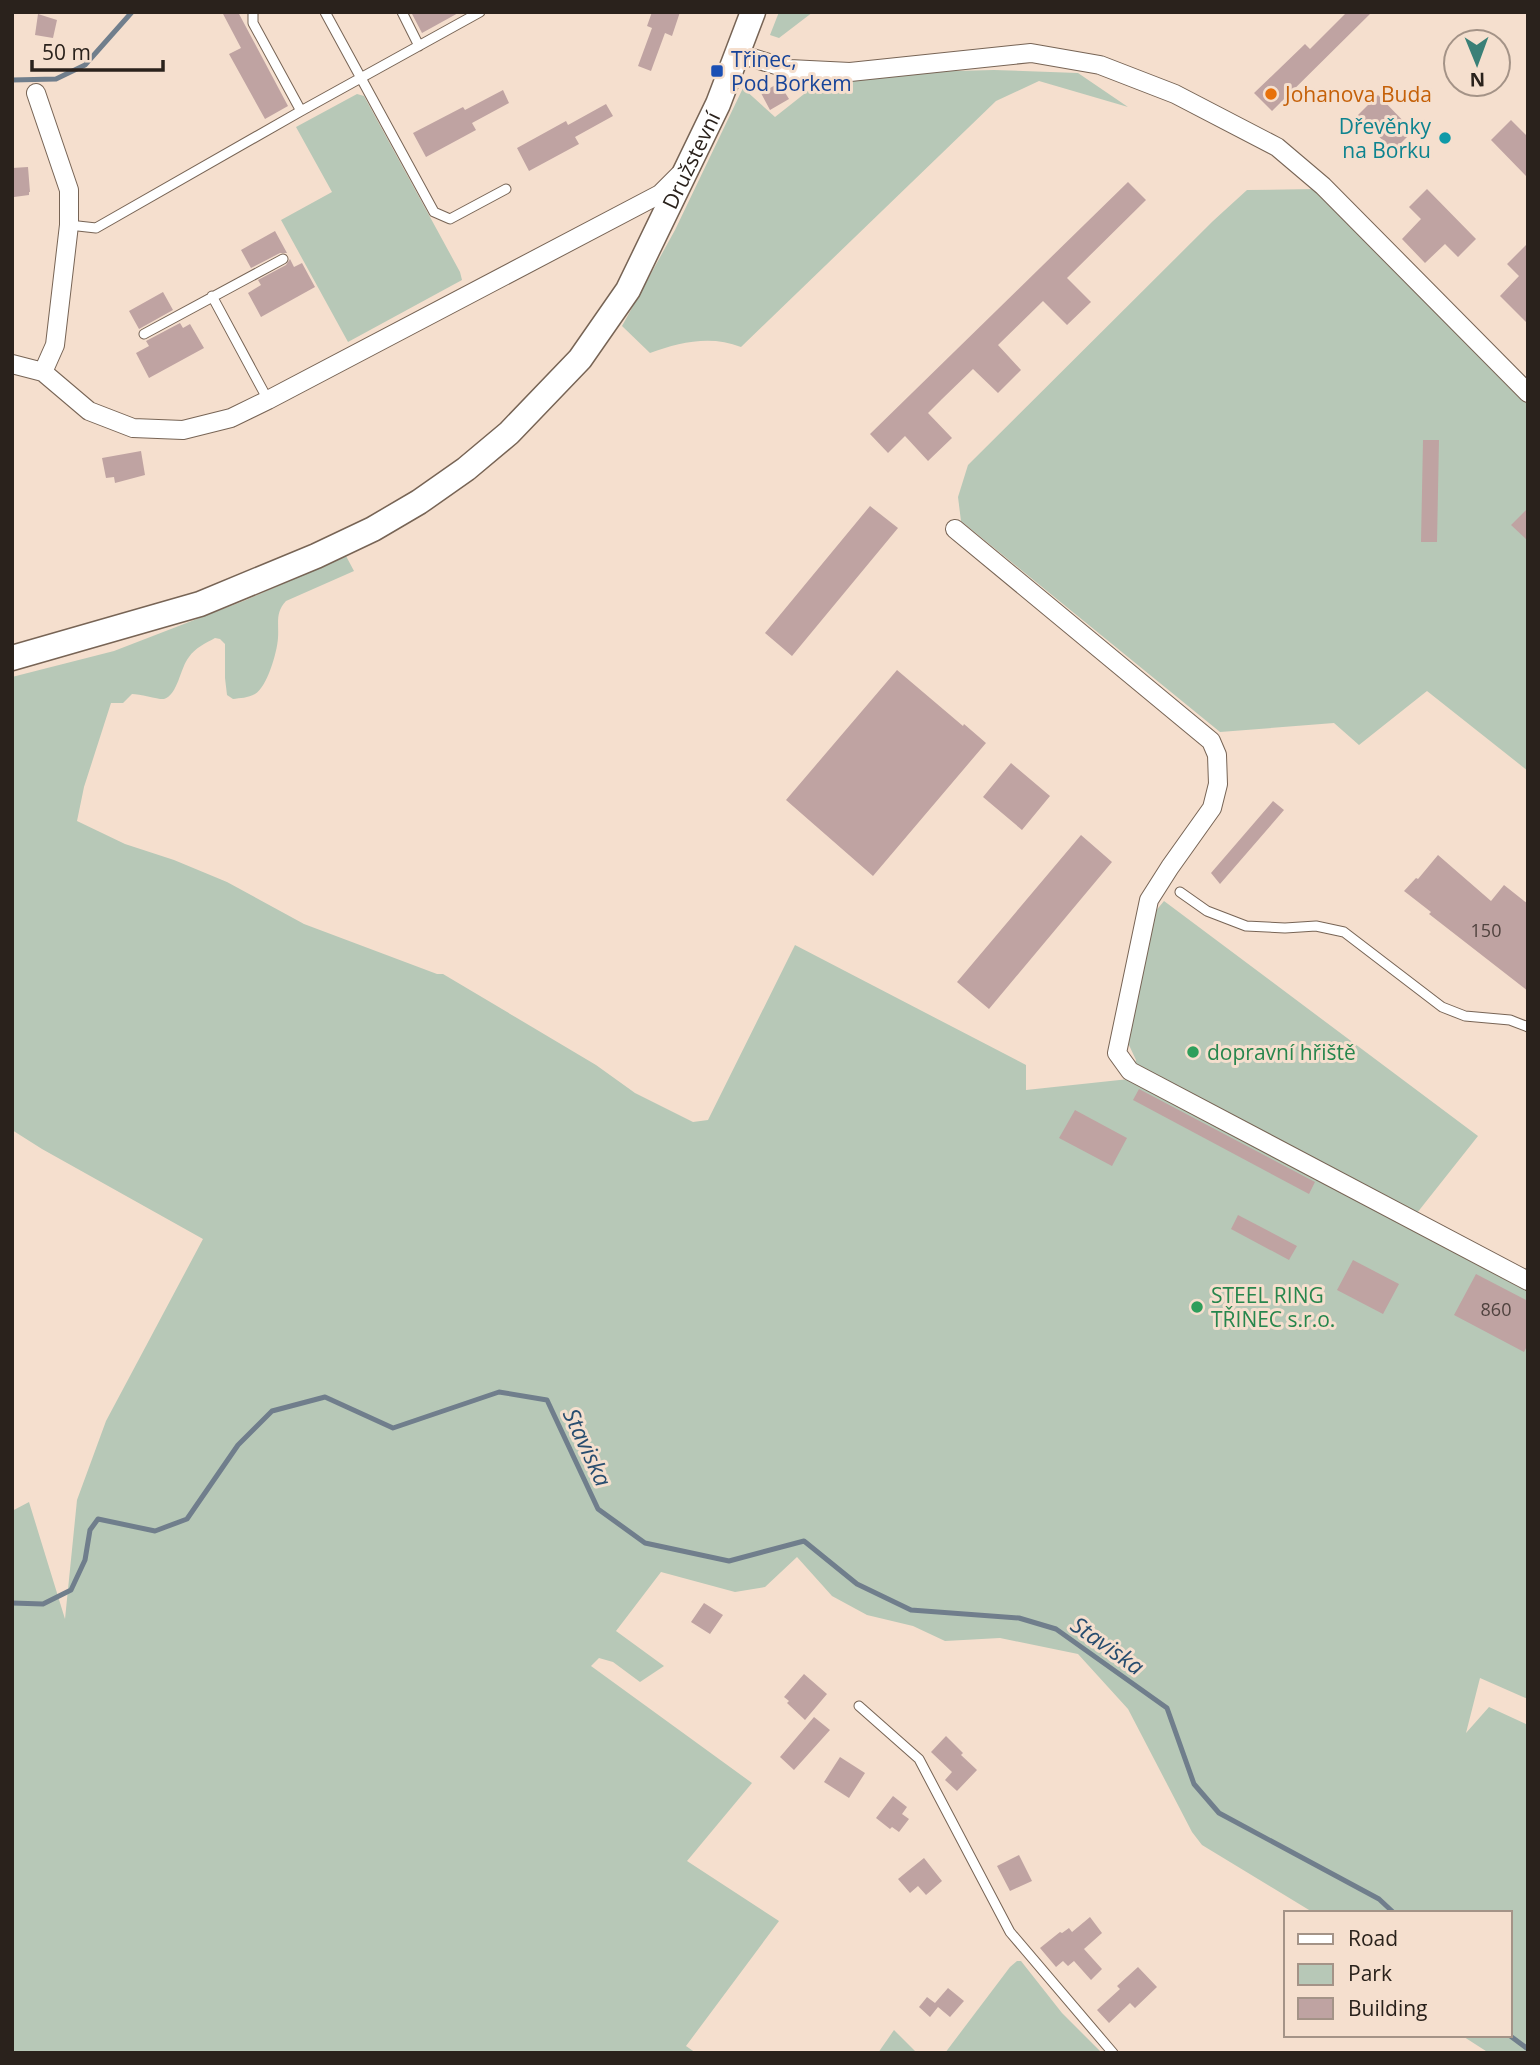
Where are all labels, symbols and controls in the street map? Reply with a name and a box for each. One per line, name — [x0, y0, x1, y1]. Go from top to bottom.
scale bar — [32, 28, 163, 72]
north arrow — [1442, 28, 1512, 98]
text: 50 m — [42, 38, 91, 66]
place label: Třinec, Pod Borkem — [731, 45, 852, 97]
marker: Třinec, Pod Borkem — [709, 63, 725, 79]
text: N — [1469, 67, 1485, 93]
place label: Johanova Buda — [1283, 80, 1432, 108]
marker: Johanova Buda — [1263, 86, 1279, 102]
street label: Družstevní — [655, 106, 727, 213]
place label: Dřevěnky na Borku — [1339, 112, 1431, 164]
marker: Dřevěnky na Borku — [1437, 130, 1453, 146]
house number: 150 — [1471, 918, 1501, 942]
place label: dopravní hřiště — [1207, 1038, 1356, 1066]
marker: dopravní hřiště — [1185, 1044, 1201, 1060]
place label: STEEL RING TŘINEC s.r.o. — [1211, 1281, 1335, 1333]
house number: 860 — [1481, 1297, 1511, 1321]
marker: STEEL RING TŘINEC s.r.o. — [1189, 1299, 1205, 1315]
water label: Staviska — [556, 1403, 620, 1491]
water label: Staviska — [1065, 1608, 1151, 1682]
legend — [1284, 1911, 1512, 2037]
text: Road — [1348, 1924, 1398, 1952]
text: Park — [1348, 1959, 1392, 1987]
text: Building — [1348, 1994, 1427, 2022]

